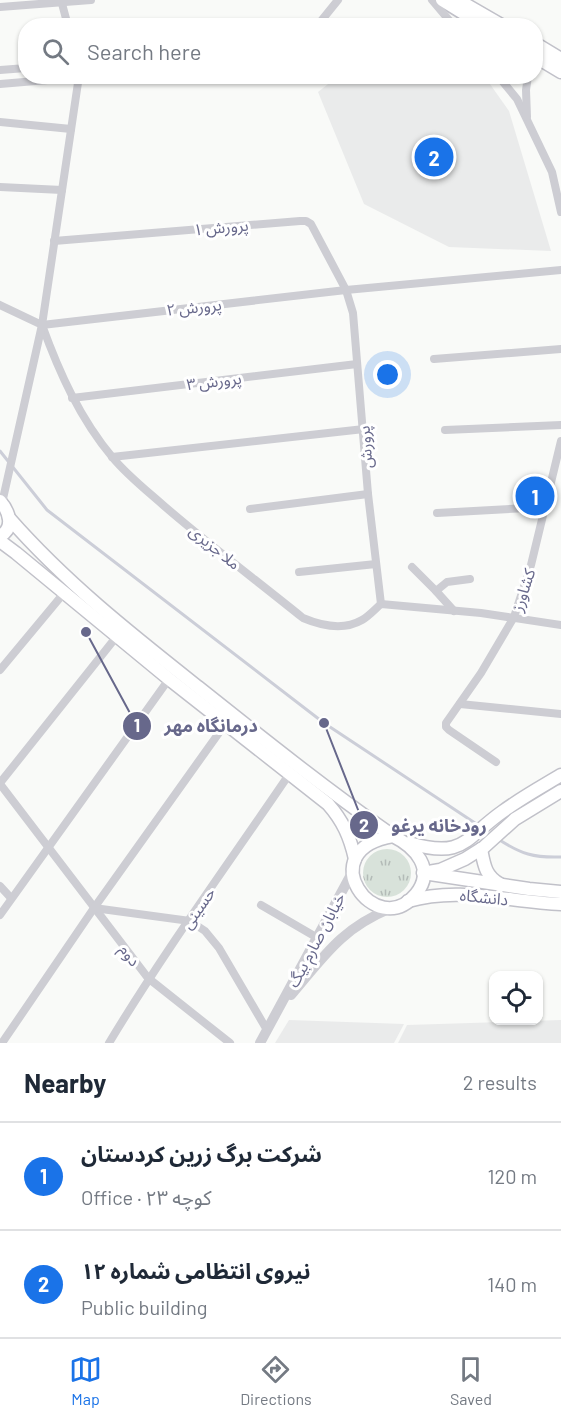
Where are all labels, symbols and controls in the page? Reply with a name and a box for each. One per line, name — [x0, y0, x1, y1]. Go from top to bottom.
search box — [18, 18, 543, 84]
icon: search — [39, 35, 72, 68]
text: Search here — [87, 38, 201, 64]
pin: 2 — [414, 134, 454, 180]
street label: پرورش ۱ — [193, 215, 250, 240]
street label: پرورش ۲ — [165, 294, 223, 321]
your location — [373, 360, 402, 389]
street label: پرورش ۳ — [185, 368, 243, 395]
street label: پرورش — [354, 425, 378, 469]
pin: 1 — [516, 474, 554, 518]
street label: ملا جزیری — [185, 520, 245, 574]
street label: کشاورز — [506, 566, 539, 615]
callout: درمانگاه مهر — [122, 708, 270, 744]
text: 1 — [134, 714, 140, 736]
text: درمانگاه مهر — [163, 714, 258, 737]
callout: رودخانه یرغو — [349, 807, 499, 843]
text: 2 — [359, 814, 369, 836]
text: رودخانه یرغو — [391, 814, 487, 837]
street label: حسینی — [177, 883, 219, 933]
street label: دانشگاه — [459, 885, 509, 908]
street label: خیابان صارم بیگ — [283, 889, 352, 992]
street label: دوم — [113, 940, 145, 972]
map controls — [489, 971, 543, 1025]
button: locate — [489, 971, 543, 1025]
text: Nearby — [24, 1067, 106, 1098]
text: 2 results — [463, 1070, 537, 1094]
text: شرکت برگ زرین کردستان — [81, 1140, 322, 1166]
text: 1 — [40, 1164, 47, 1188]
text: 120 m — [487, 1164, 537, 1188]
text: Office · کوچه ۲۳ — [81, 1185, 212, 1209]
text: نیروی انتظامی شماره ۱۲ — [81, 1257, 311, 1283]
text: 2 — [38, 1272, 49, 1296]
text: 140 m — [487, 1272, 537, 1296]
text: Public building — [81, 1295, 207, 1319]
tab: Map — [69, 1353, 102, 1408]
tab: Directions — [240, 1353, 312, 1408]
tab: Saved — [450, 1353, 492, 1408]

